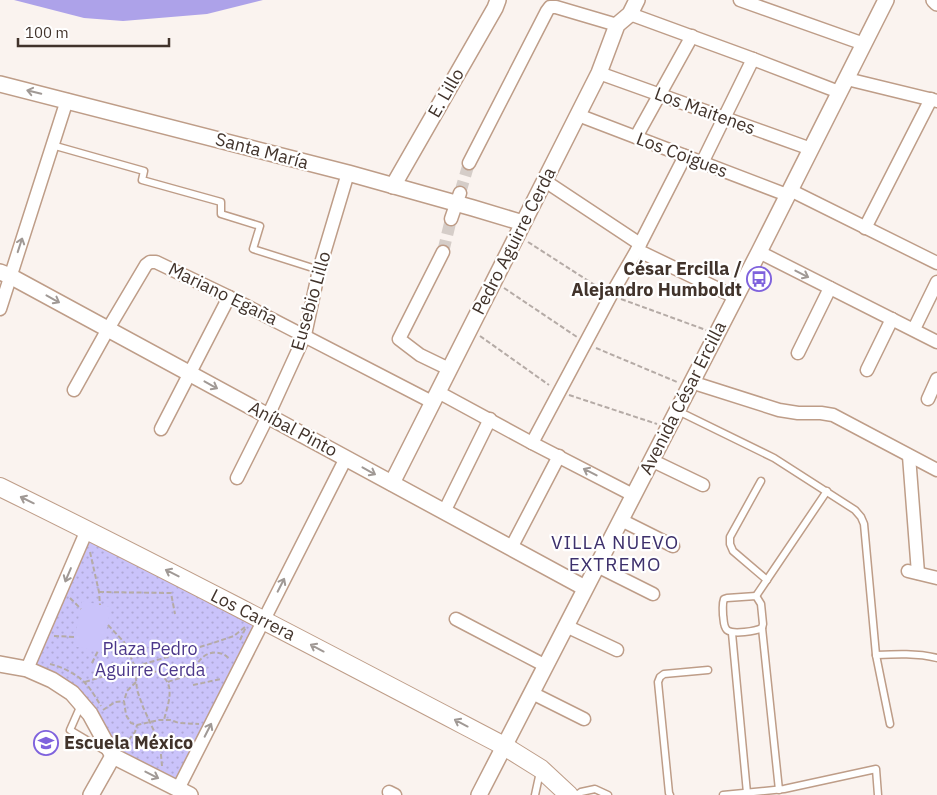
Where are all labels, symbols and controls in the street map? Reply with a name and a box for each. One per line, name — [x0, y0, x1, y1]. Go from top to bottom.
scale bar — [18, 15, 169, 47]
text: 100 m — [25, 23, 69, 42]
street label: E. Lillo — [422, 64, 469, 121]
street label: Los Maitenes — [652, 82, 759, 139]
one-way arrow — [26, 87, 42, 96]
street label: Santa María — [213, 127, 312, 174]
street label: Los Coigues — [633, 127, 731, 182]
street label: Pedro Aguirre Cerda — [466, 163, 561, 318]
one-way arrow — [15, 238, 25, 254]
street label: Eusebio Lillo — [285, 249, 336, 353]
street label: Mariano Egaña — [165, 257, 282, 330]
place label: César Ercilla / Alejandro Humboldt — [571, 257, 742, 301]
bus stop icon: César Ercilla / Alejandro Humboldt — [746, 266, 772, 292]
one-way arrow — [794, 270, 809, 279]
one-way arrow — [45, 294, 60, 304]
street label: Avenida César Ercilla — [634, 317, 731, 478]
one-way arrow — [203, 381, 218, 390]
street label: Aníbal Pinto — [245, 396, 342, 462]
one-way arrow — [361, 467, 376, 476]
one-way arrow — [583, 467, 598, 476]
one-way arrow — [20, 495, 35, 504]
district label: VILLA NUEVO EXTREMO — [551, 530, 679, 576]
one-way arrow — [63, 566, 72, 582]
one-way arrow — [165, 568, 180, 577]
one-way arrow — [277, 578, 286, 593]
street label: Los Carrera — [207, 583, 300, 646]
park label: Plaza Pedro Aguirre Cerda — [95, 637, 206, 681]
one-way arrow — [309, 643, 324, 653]
one-way arrow — [453, 718, 468, 728]
one-way arrow — [204, 723, 213, 738]
school or university icon: Escuela México — [33, 730, 59, 756]
place label: Escuela México — [64, 731, 193, 754]
one-way arrow — [144, 771, 159, 780]

